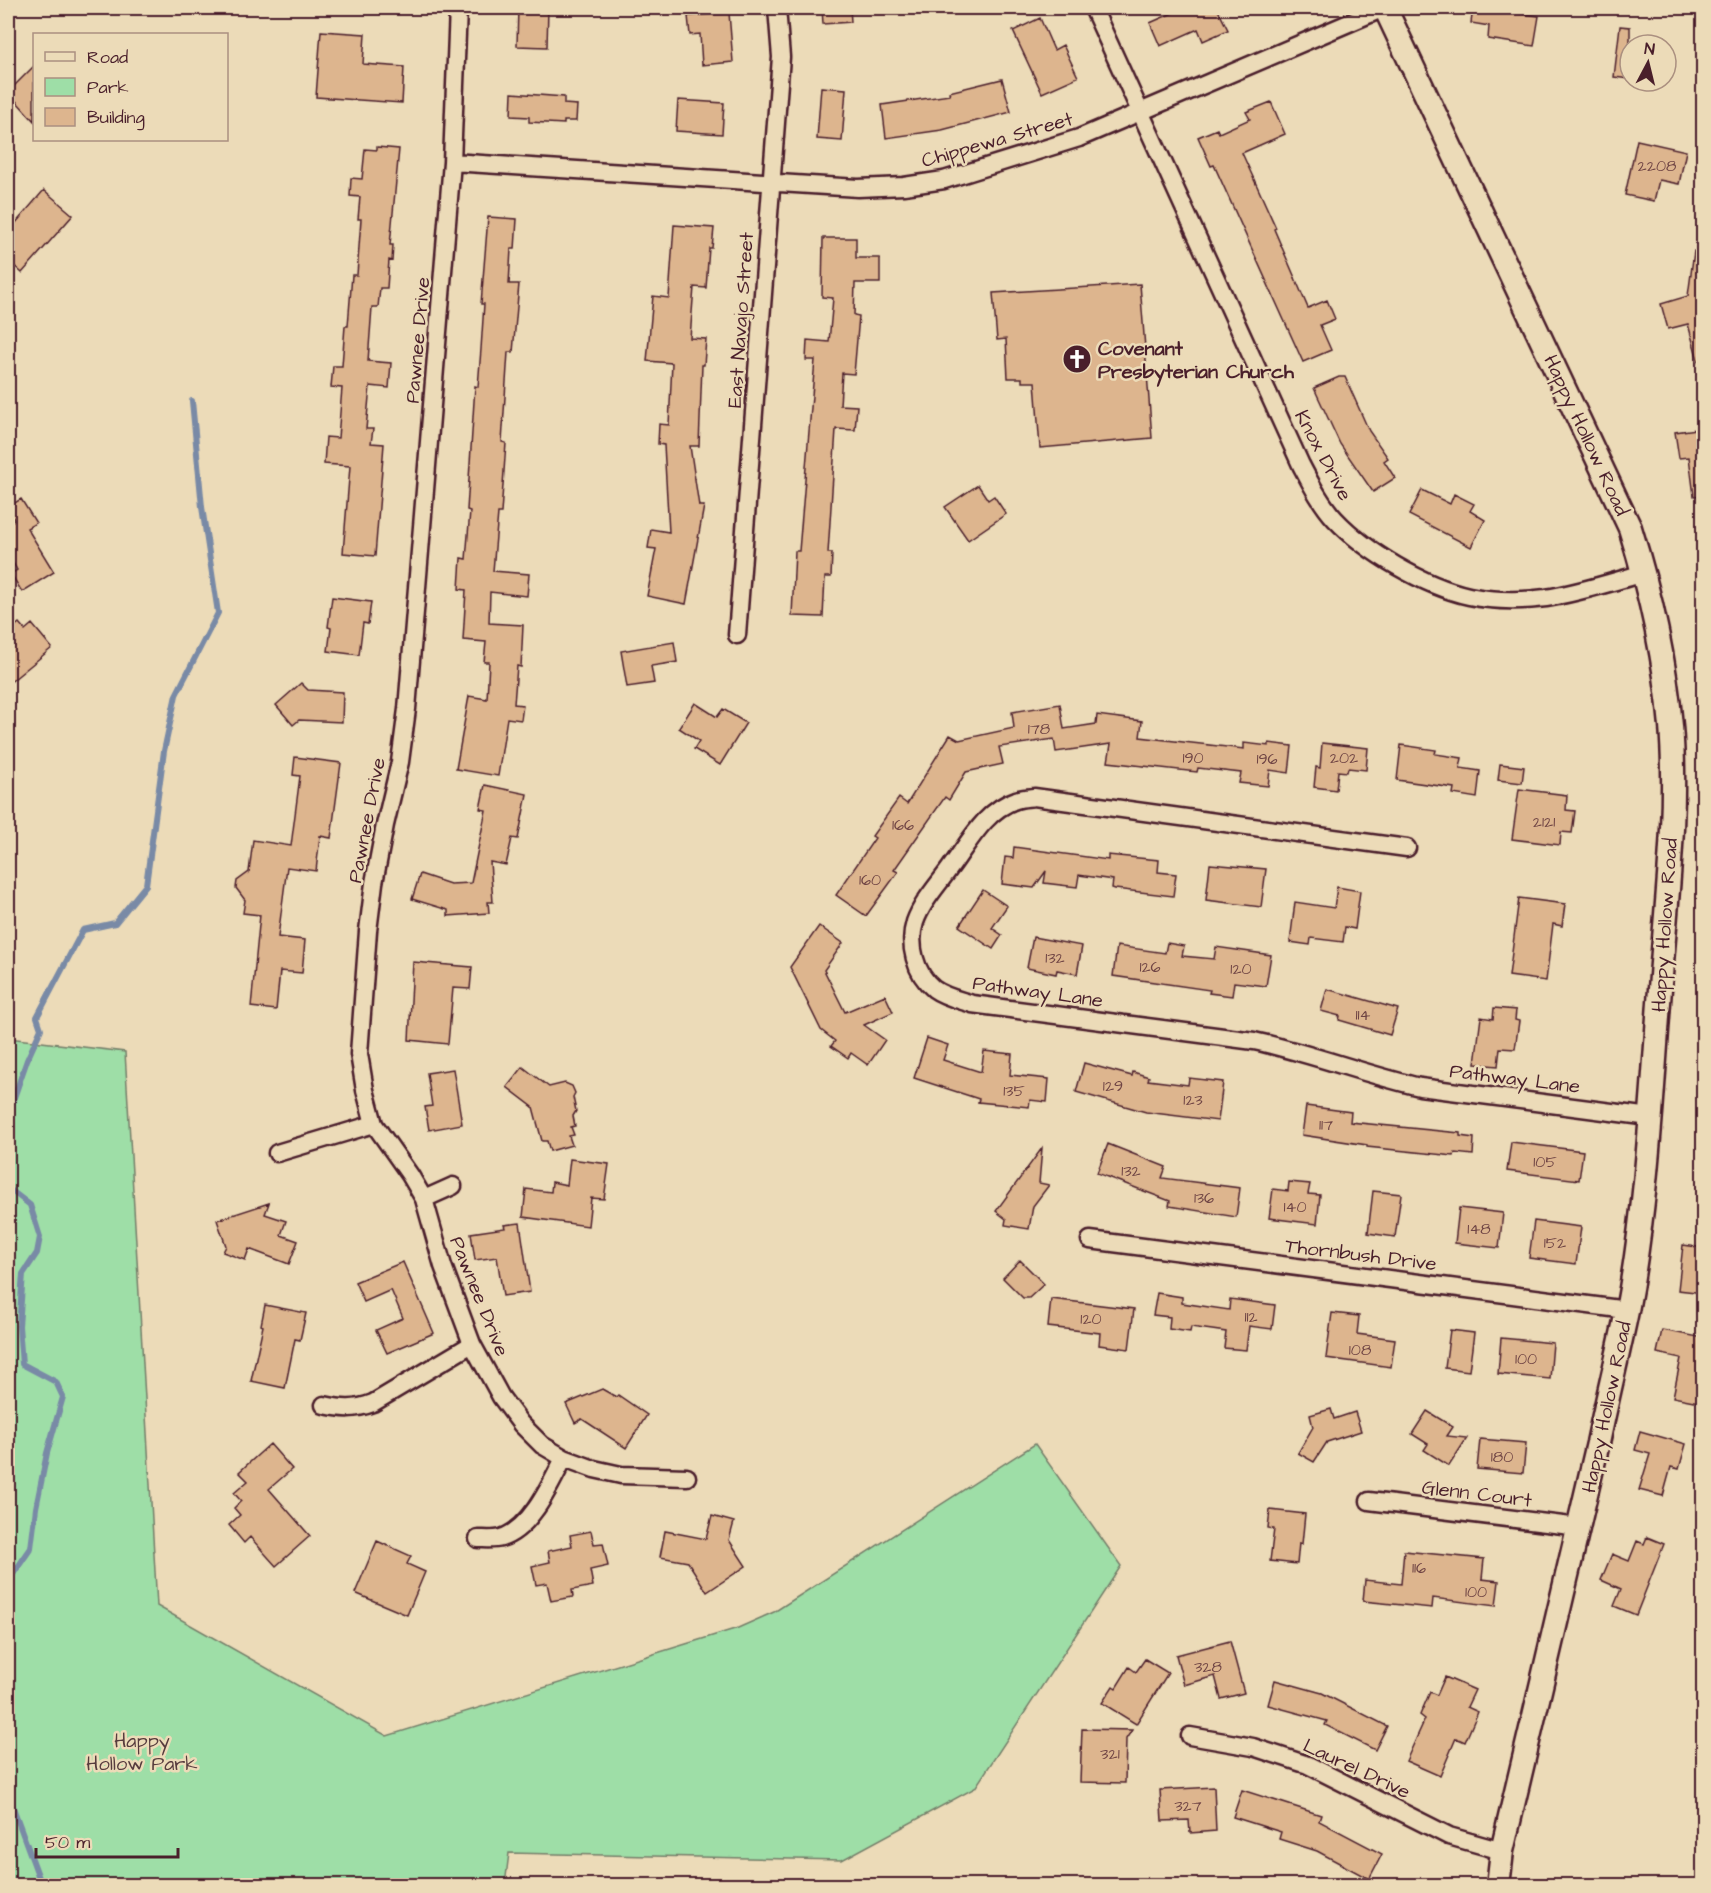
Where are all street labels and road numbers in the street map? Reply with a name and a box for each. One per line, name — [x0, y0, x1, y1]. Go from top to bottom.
street label: Chippewa Street — [918, 105, 1076, 175]
street label: East Navajo Street — [721, 231, 761, 409]
street label: Pawnee Drive — [399, 275, 437, 405]
street label: Happy Hollow Road — [1536, 350, 1636, 521]
street label: Knox Drive — [1288, 405, 1359, 506]
street label: Pawnee Drive — [341, 755, 393, 885]
street label: Happy Hollow Road — [1645, 837, 1686, 1013]
street label: Pathway Lane — [971, 969, 1105, 1016]
street label: Pathway Lane — [1448, 1057, 1582, 1102]
street label: Pawnee Drive — [442, 1232, 516, 1361]
street label: Thornbush Drive — [1284, 1232, 1438, 1278]
street label: Happy Hollow Road — [1575, 1319, 1640, 1496]
street label: Glenn Court — [1420, 1473, 1533, 1515]
street label: Laurel Drive — [1298, 1732, 1415, 1806]

